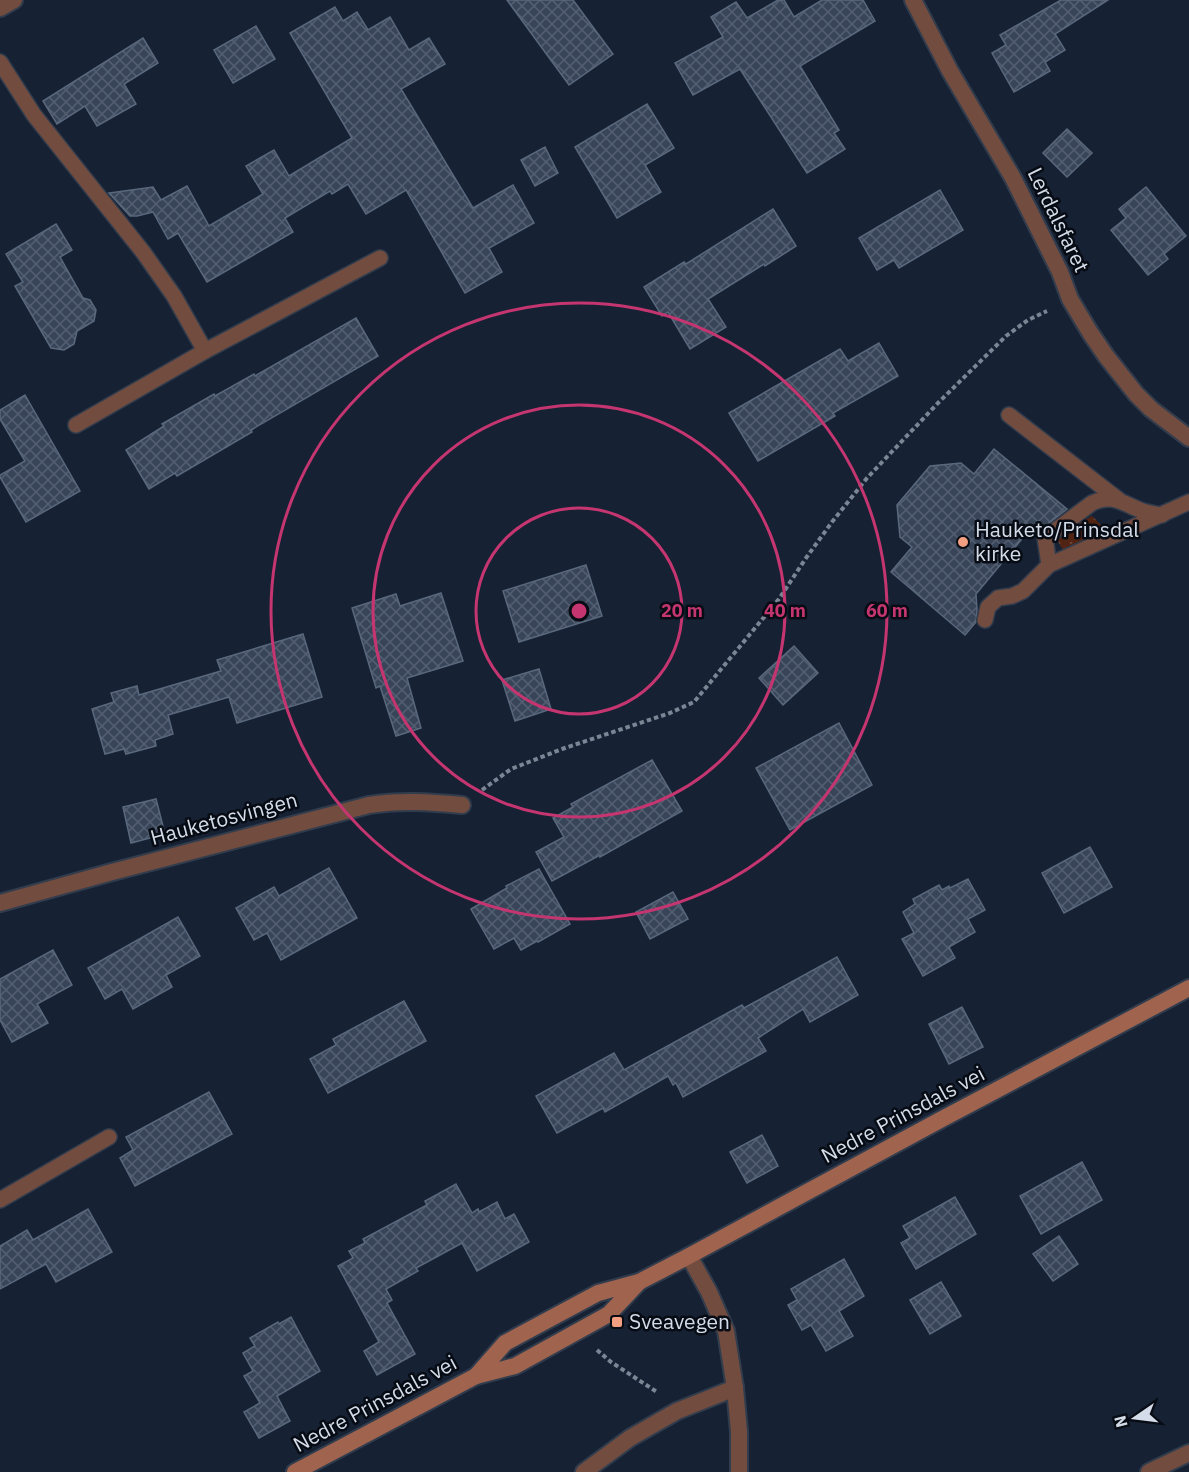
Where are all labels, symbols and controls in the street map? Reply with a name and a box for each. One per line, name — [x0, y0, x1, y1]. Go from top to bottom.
street label: Lerdalsfaret — [1022, 163, 1096, 277]
place label: Hauketo/Prinsdal kirke — [975, 515, 1139, 567]
marker: Hauketo/Prinsdal kirke — [956, 535, 970, 549]
text: 20 m — [661, 599, 703, 622]
text: 40 m — [764, 599, 806, 622]
text: 60 m — [866, 599, 908, 622]
centre of rings — [569, 601, 589, 621]
street label: Hauketosvingen — [147, 785, 300, 851]
street label: Nedre Prinsdals vei — [816, 1059, 989, 1169]
place label: Sveavegen — [629, 1307, 730, 1335]
marker: Sveavegen — [610, 1315, 624, 1329]
street label: Nedre Prinsdals vei — [288, 1348, 461, 1458]
north arrow — [1105, 1388, 1165, 1448]
text: N — [1109, 1414, 1132, 1430]

